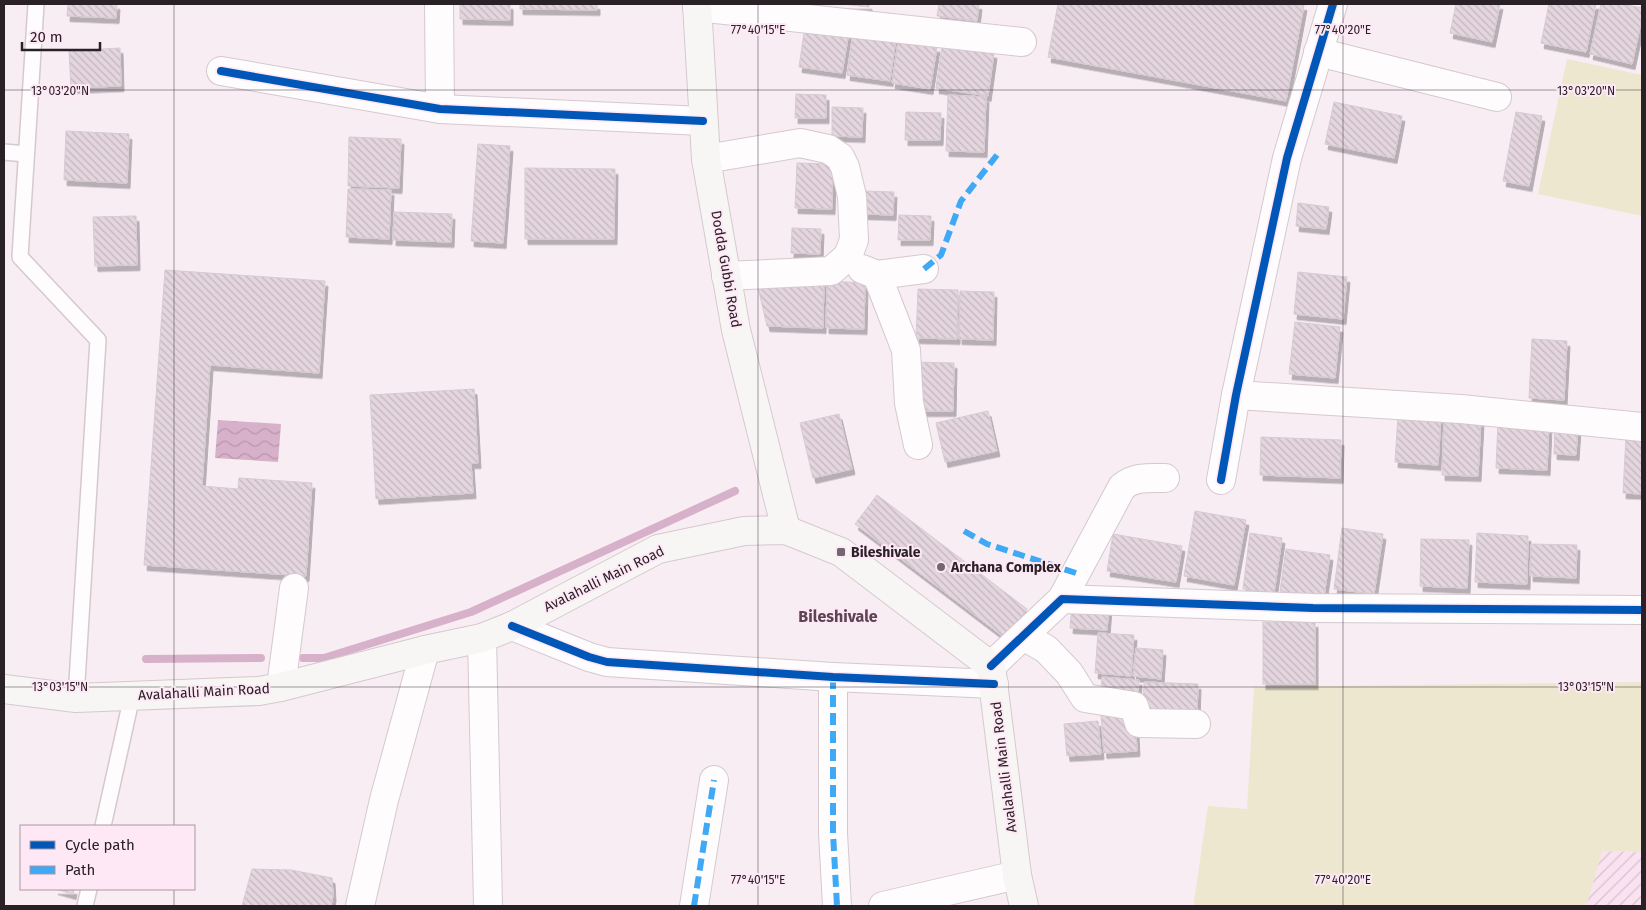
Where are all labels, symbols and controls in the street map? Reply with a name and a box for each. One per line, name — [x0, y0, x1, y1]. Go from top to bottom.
scale bar — [22, 20, 100, 52]
text: 77°40'15"E — [731, 23, 785, 37]
text: 77°40'20"E — [1315, 23, 1371, 37]
text: 20 m — [30, 28, 63, 46]
text: 13°03'20"N — [31, 84, 89, 98]
text: 13°03'20"N — [1557, 84, 1615, 98]
street label: Dodda Gubbi Road — [707, 209, 745, 329]
street label: Avalahalli Main Road — [541, 542, 667, 616]
place label: Bileshivale — [851, 544, 921, 561]
marker: Bileshivale — [835, 546, 847, 558]
place label: Archana Complex — [950, 559, 1062, 576]
marker: Archana Complex — [935, 561, 947, 573]
district label: Bileshivale — [798, 607, 878, 626]
text: 13°03'15"N — [32, 680, 88, 694]
street label: Avalahalli Main Road — [138, 680, 270, 704]
text: 13°03'15"N — [1558, 680, 1614, 694]
street label: Avalahalli Main Road — [988, 700, 1020, 834]
legend — [20, 825, 195, 890]
text: Cycle path — [65, 836, 135, 854]
text: Path — [65, 861, 95, 879]
text: 77°40'15"E — [731, 873, 785, 887]
text: 77°40'20"E — [1315, 873, 1371, 887]

